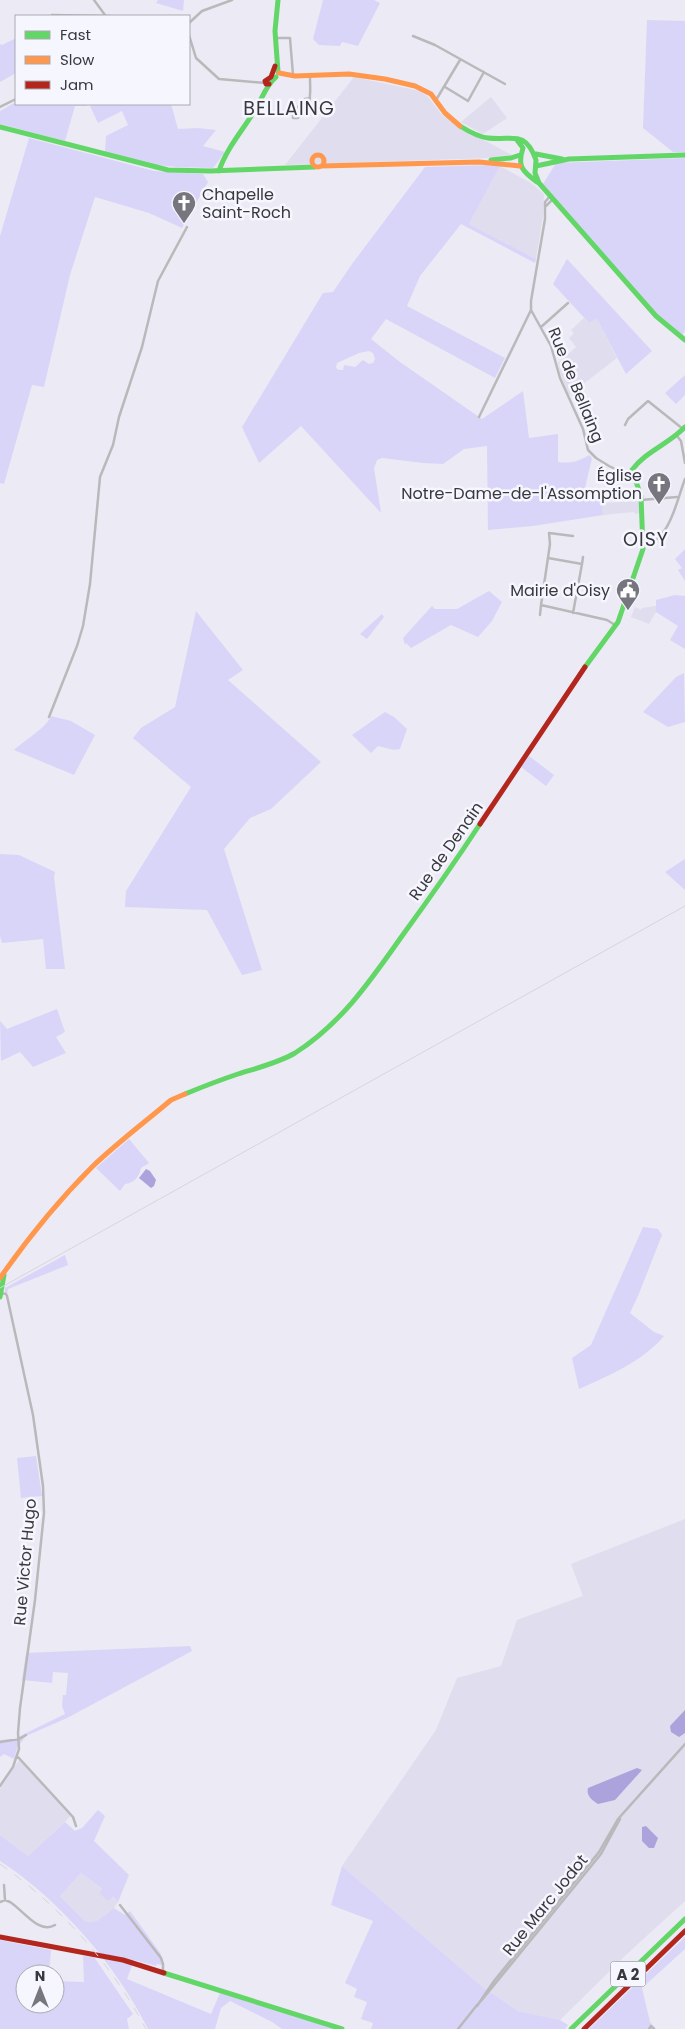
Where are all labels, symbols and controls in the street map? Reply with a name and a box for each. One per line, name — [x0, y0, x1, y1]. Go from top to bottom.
legend — [15, 15, 190, 105]
text: Fast — [60, 24, 91, 45]
text: Slow — [60, 49, 95, 70]
text: Jam — [60, 74, 94, 95]
district label: BELLAING — [243, 95, 335, 122]
place label: Chapelle Saint-Roch — [202, 183, 291, 224]
church icon: Chapelle Saint-Roch — [171, 190, 197, 224]
street label: Rue de Bellaing — [542, 324, 610, 446]
place label: Église Notre-Dame-de-l'Assomption — [401, 464, 642, 505]
church icon: Église Notre-Dame-de-l'Assomption — [646, 471, 672, 505]
district label: OISY — [623, 526, 669, 553]
public building icon: Mairie d'Oisy — [615, 577, 641, 611]
place label: Mairie d'Oisy — [510, 579, 610, 602]
street label: Rue de Denain — [403, 797, 489, 905]
street label: Rue Victor Hugo — [8, 1498, 42, 1626]
street label: Rue Marc Jodot — [497, 1849, 593, 1961]
road number: A 2 — [610, 1962, 646, 1986]
north arrow — [15, 1964, 65, 2014]
text: N — [35, 1966, 45, 1986]

